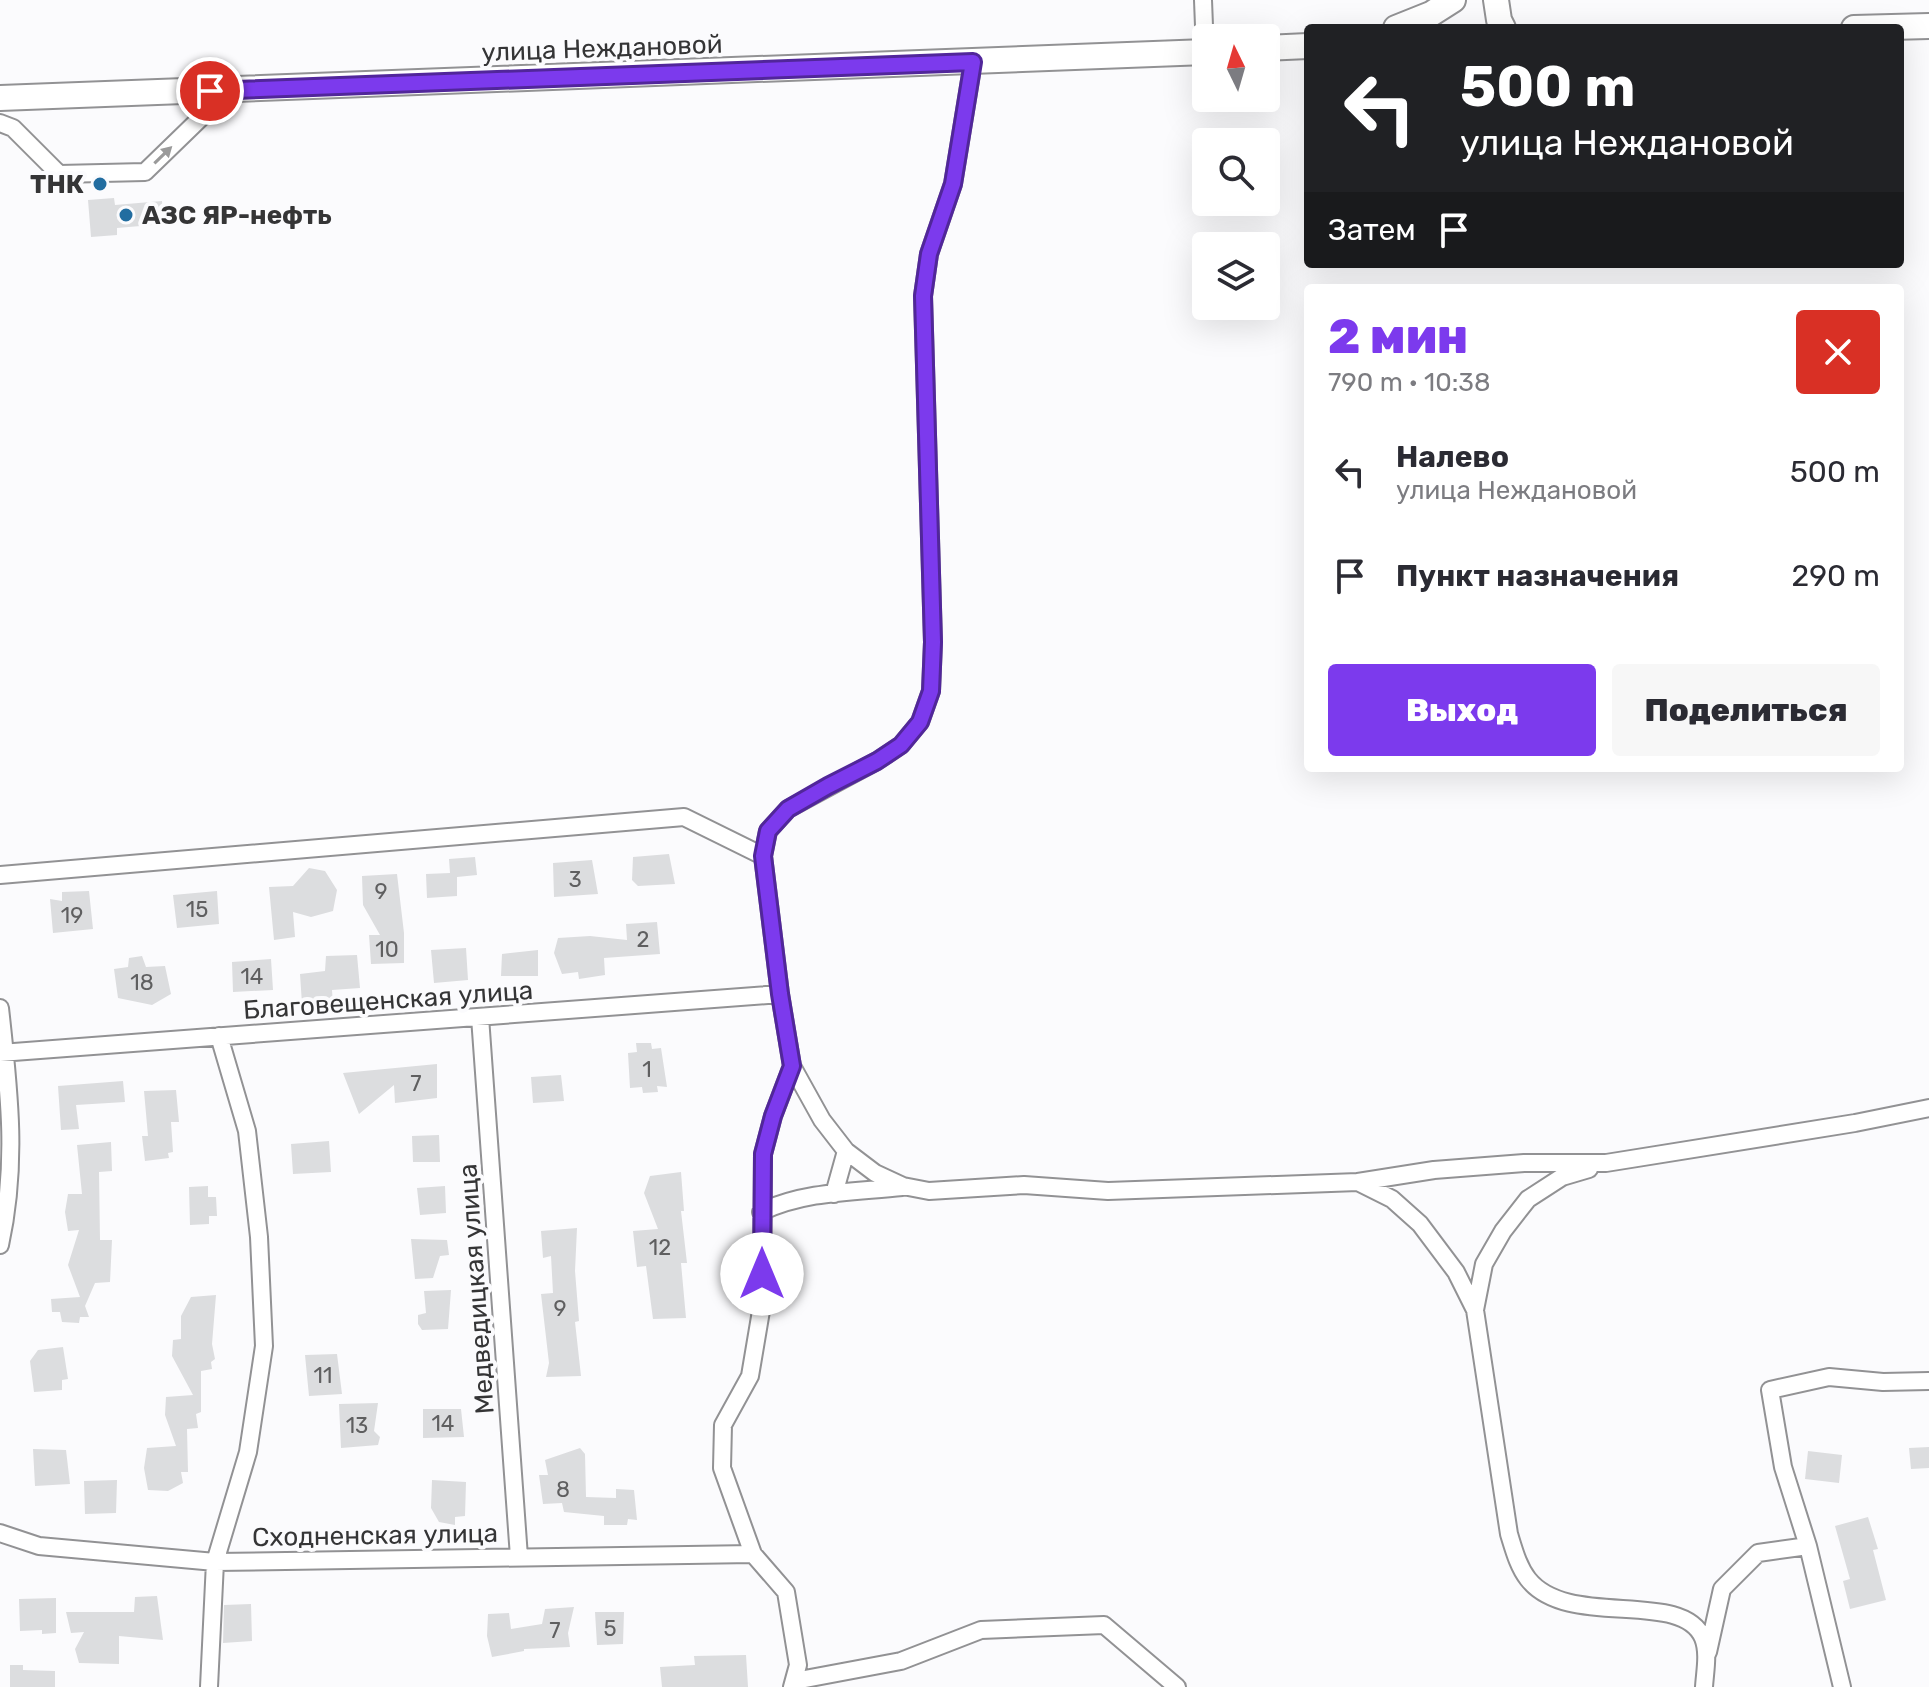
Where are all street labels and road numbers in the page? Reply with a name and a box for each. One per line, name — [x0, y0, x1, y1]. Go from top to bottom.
street label: улица Неждановой — [481, 29, 723, 68]
street label: Благовещенская улица — [242, 975, 534, 1026]
street label: Медведицкая улица — [452, 1163, 501, 1415]
street label: Сходненская улица — [252, 1518, 498, 1553]

